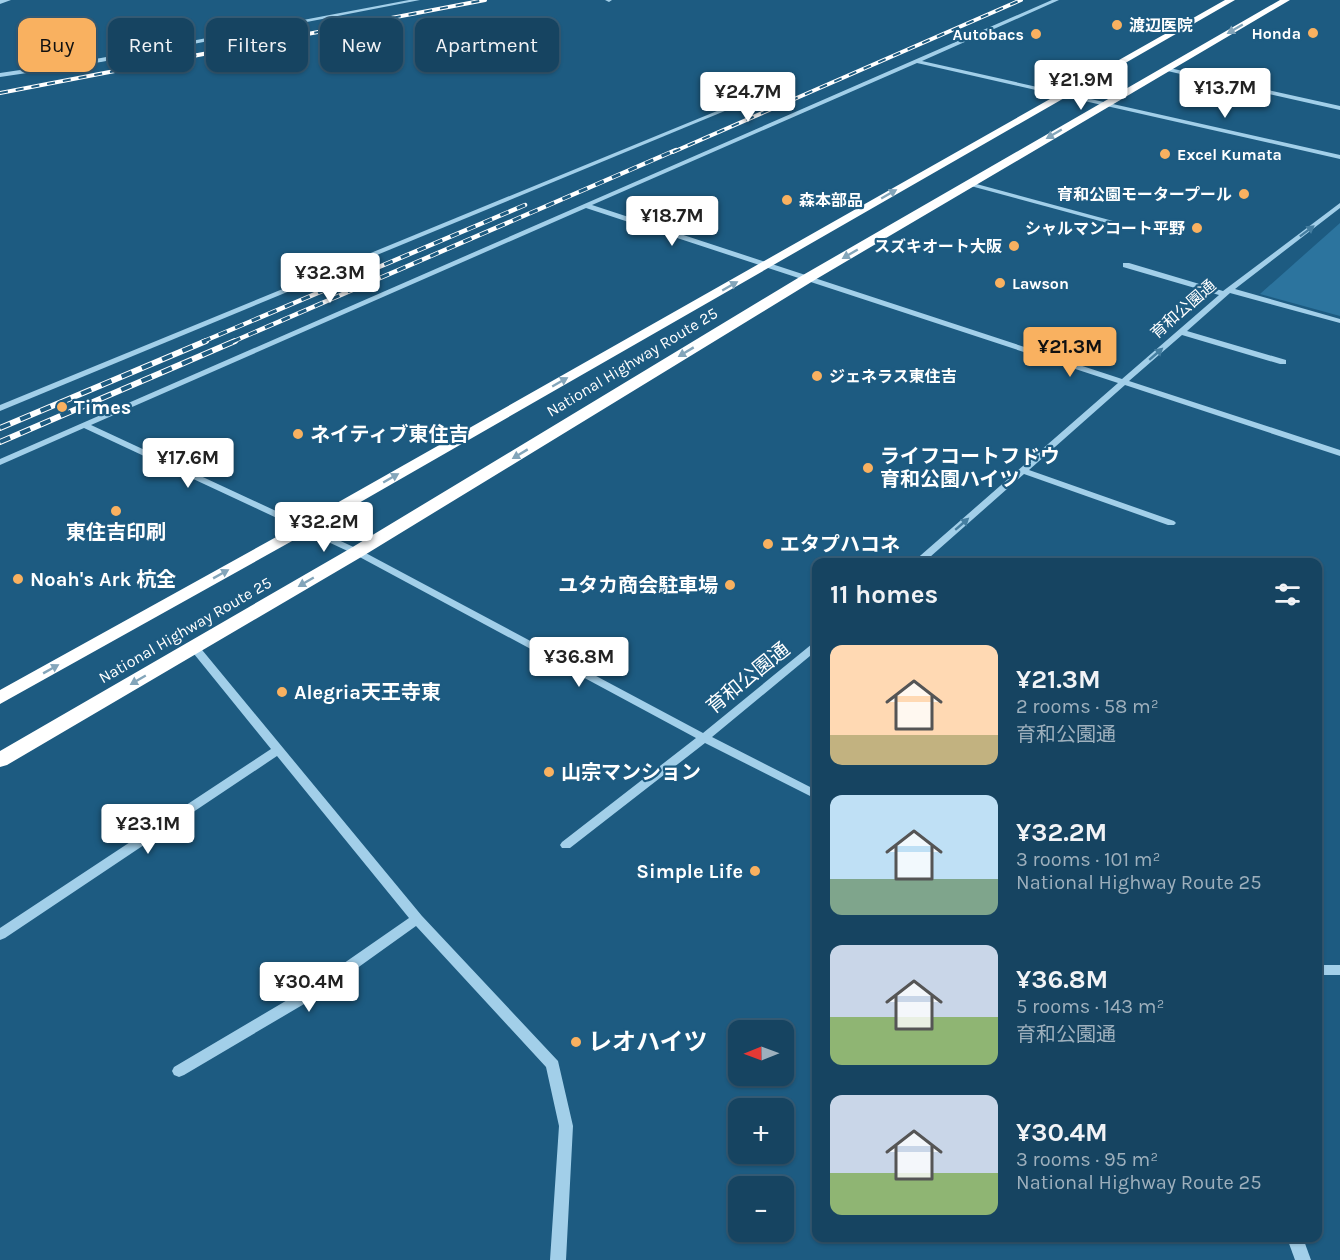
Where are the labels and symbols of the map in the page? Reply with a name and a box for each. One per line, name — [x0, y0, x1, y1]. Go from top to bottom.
place label: 渡辺医院 — [1129, 16, 1193, 35]
marker: 渡辺医院 — [1110, 18, 1124, 32]
one-way arrow — [1226, 24, 1243, 34]
place label: Honda — [1252, 24, 1301, 43]
place label: Autobacs — [952, 25, 1024, 44]
marker: Honda — [1306, 26, 1320, 40]
marker: Autobacs — [1029, 27, 1043, 41]
pin: ¥21.9M — [1032, 60, 1130, 111]
pin: ¥13.7M — [1176, 68, 1274, 119]
pin: ¥24.7M — [699, 72, 797, 123]
one-way arrow — [1045, 129, 1062, 139]
place label: Excel Kumata — [1177, 145, 1282, 164]
marker: Excel Kumata — [1158, 147, 1172, 161]
place label: 育和公園モータープール — [1057, 185, 1232, 204]
marker: 育和公園モータープール — [1237, 187, 1251, 201]
one-way arrow — [881, 189, 898, 199]
place label: 森本部品 — [799, 191, 863, 210]
marker: 森本部品 — [780, 193, 794, 207]
pin: ¥18.7M — [623, 196, 721, 247]
place label: シャルマンコート平野 — [1025, 219, 1185, 238]
marker: シャルマンコート平野 — [1190, 221, 1204, 235]
one-way arrow — [1299, 225, 1314, 237]
place label: スズキオート大阪 — [874, 237, 1002, 256]
marker: スズキオート大阪 — [1007, 239, 1021, 253]
one-way arrow — [841, 249, 858, 259]
pin: ¥32.3M — [281, 253, 379, 304]
place label: Lawson — [1012, 274, 1069, 293]
marker: Lawson — [993, 276, 1007, 290]
street label: 育和公園通 — [1147, 276, 1219, 342]
one-way arrow — [722, 280, 738, 291]
street label: National Highway Route 25 — [543, 303, 721, 421]
pin: ¥21.3M — [1021, 327, 1119, 378]
one-way arrow — [678, 347, 694, 358]
one-way arrow — [1148, 348, 1163, 361]
place label: ジェネラス東住吉 — [829, 367, 957, 386]
marker: ジェネラス東住吉 — [810, 369, 824, 383]
one-way arrow — [552, 377, 569, 387]
place label: Times — [74, 396, 131, 419]
marker: Times — [55, 400, 69, 414]
place label: ネイティブ東住吉 — [310, 423, 468, 446]
marker: ネイティブ東住吉 — [291, 427, 305, 441]
pin: ¥17.6M — [139, 438, 237, 489]
place label: ライフコートフドウ 育和公園ハイツ — [880, 445, 1060, 491]
one-way arrow — [511, 448, 528, 459]
marker: ライフコートフドウ 育和公園ハイツ — [861, 461, 875, 475]
one-way arrow — [383, 473, 400, 483]
pin: ¥32.2M — [275, 502, 373, 553]
marker: 東住吉印刷 — [109, 504, 123, 518]
one-way arrow — [954, 518, 969, 531]
place label: 東住吉印刷 — [66, 521, 166, 544]
place label: エタプハコネ — [780, 533, 900, 556]
marker: エタプハコネ — [761, 537, 775, 551]
place label: Noah's Ark 杭全 — [30, 568, 176, 591]
one-way arrow — [213, 569, 230, 579]
marker: Noah's Ark 杭全 — [11, 572, 25, 586]
street label: National Highway Route 25 — [95, 573, 275, 687]
place label: ユタカ商会駐車場 — [558, 574, 718, 597]
one-way arrow — [297, 577, 314, 587]
marker: ユタカ商会駐車場 — [723, 578, 737, 592]
pin: ¥36.8M — [530, 637, 628, 688]
street label: 育和公園通 — [702, 638, 794, 718]
one-way arrow — [43, 664, 59, 675]
one-way arrow — [129, 675, 146, 685]
place label: Alegria天王寺東 — [294, 681, 441, 704]
marker: Alegria天王寺東 — [275, 685, 289, 699]
place label: 山宗マンション — [561, 761, 701, 784]
marker: 山宗マンション — [542, 765, 556, 779]
pin: ¥23.1M — [99, 804, 197, 855]
place label: Simple Life — [636, 860, 743, 883]
marker: Simple Life — [748, 864, 762, 878]
pin: ¥30.4M — [260, 962, 358, 1013]
north arrow — [728, 1020, 794, 1086]
place label: レオハイツ — [588, 1028, 708, 1056]
marker: レオハイツ — [569, 1035, 583, 1049]

